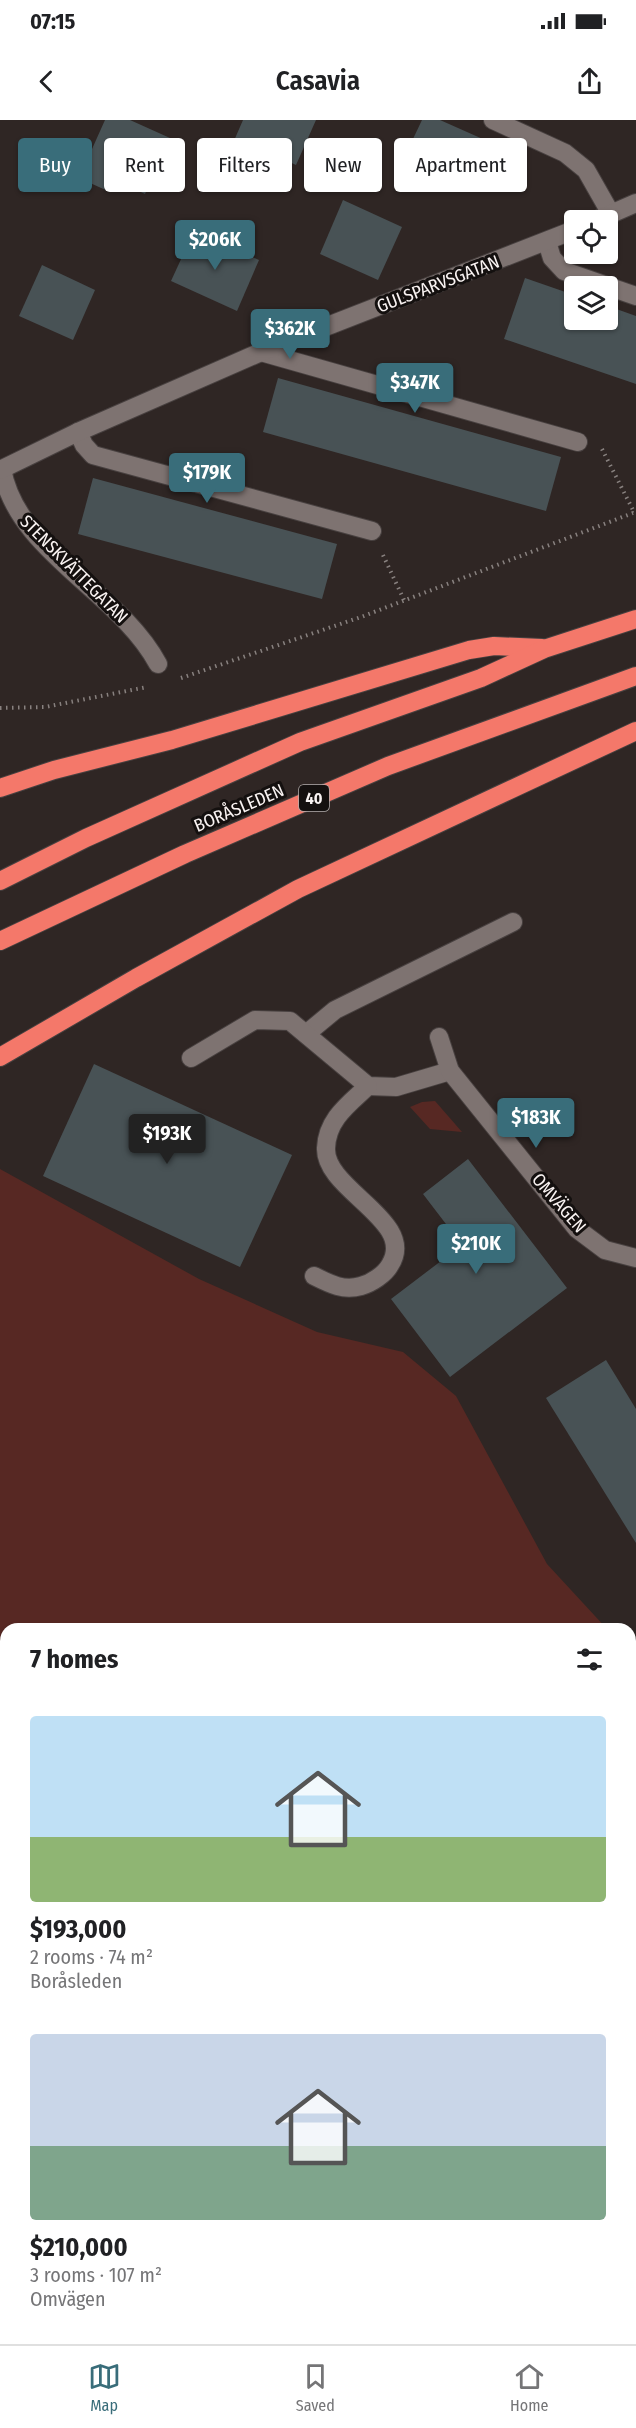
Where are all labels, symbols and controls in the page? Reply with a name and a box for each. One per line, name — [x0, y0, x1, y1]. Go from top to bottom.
text: 07:15 — [30, 8, 75, 35]
icon: back — [30, 65, 63, 98]
text: Casavia — [276, 65, 360, 97]
icon: share — [573, 65, 606, 98]
chip: Buy — [18, 138, 92, 192]
chip: Rent — [104, 138, 185, 192]
chip: Filters — [197, 138, 292, 192]
chip: New — [304, 138, 382, 192]
chip: Apartment — [394, 138, 527, 192]
map controls — [564, 210, 618, 330]
button: locate — [564, 210, 618, 264]
pin: $206K — [173, 220, 257, 271]
text: $206K — [189, 227, 241, 251]
street label: GULSPARVSGATAN — [374, 251, 502, 317]
button: layers — [564, 276, 618, 330]
pin: $362K — [248, 309, 332, 360]
text: $362K — [265, 316, 315, 340]
pin: $347K — [373, 363, 457, 414]
text: $347K — [390, 370, 440, 394]
pin: $179K — [165, 453, 249, 504]
text: $179K — [183, 460, 231, 484]
street label: STENSKVÄTTEGATAN — [15, 510, 133, 628]
street label: BORÅSLEDEN — [190, 778, 287, 837]
road number: 40 — [299, 785, 329, 811]
pin: $183K — [494, 1098, 578, 1149]
text: $183K — [511, 1105, 561, 1129]
pin: $193K — [125, 1114, 209, 1165]
text: $193K — [143, 1121, 191, 1145]
street label: OMVÄGEN — [527, 1169, 591, 1237]
pin: $210K — [434, 1224, 518, 1275]
text: $210K — [451, 1231, 501, 1255]
icon: filters — [573, 1643, 606, 1676]
text: 7 homes — [30, 1644, 118, 1675]
icon: home — [264, 1755, 372, 1863]
text: $193,000 — [30, 1914, 126, 1945]
text: 2 rooms · 74 m² — [30, 1945, 153, 1969]
text: Boråsleden — [30, 1969, 122, 1993]
icon: home — [264, 2073, 372, 2181]
text: $210,000 — [30, 2232, 128, 2263]
text: 3 rooms · 107 m² — [30, 2263, 162, 2287]
text: Omvägen — [30, 2287, 106, 2311]
tab: Map — [88, 2360, 121, 2415]
tab: Saved — [296, 2360, 335, 2415]
tab: Home — [510, 2360, 548, 2415]

